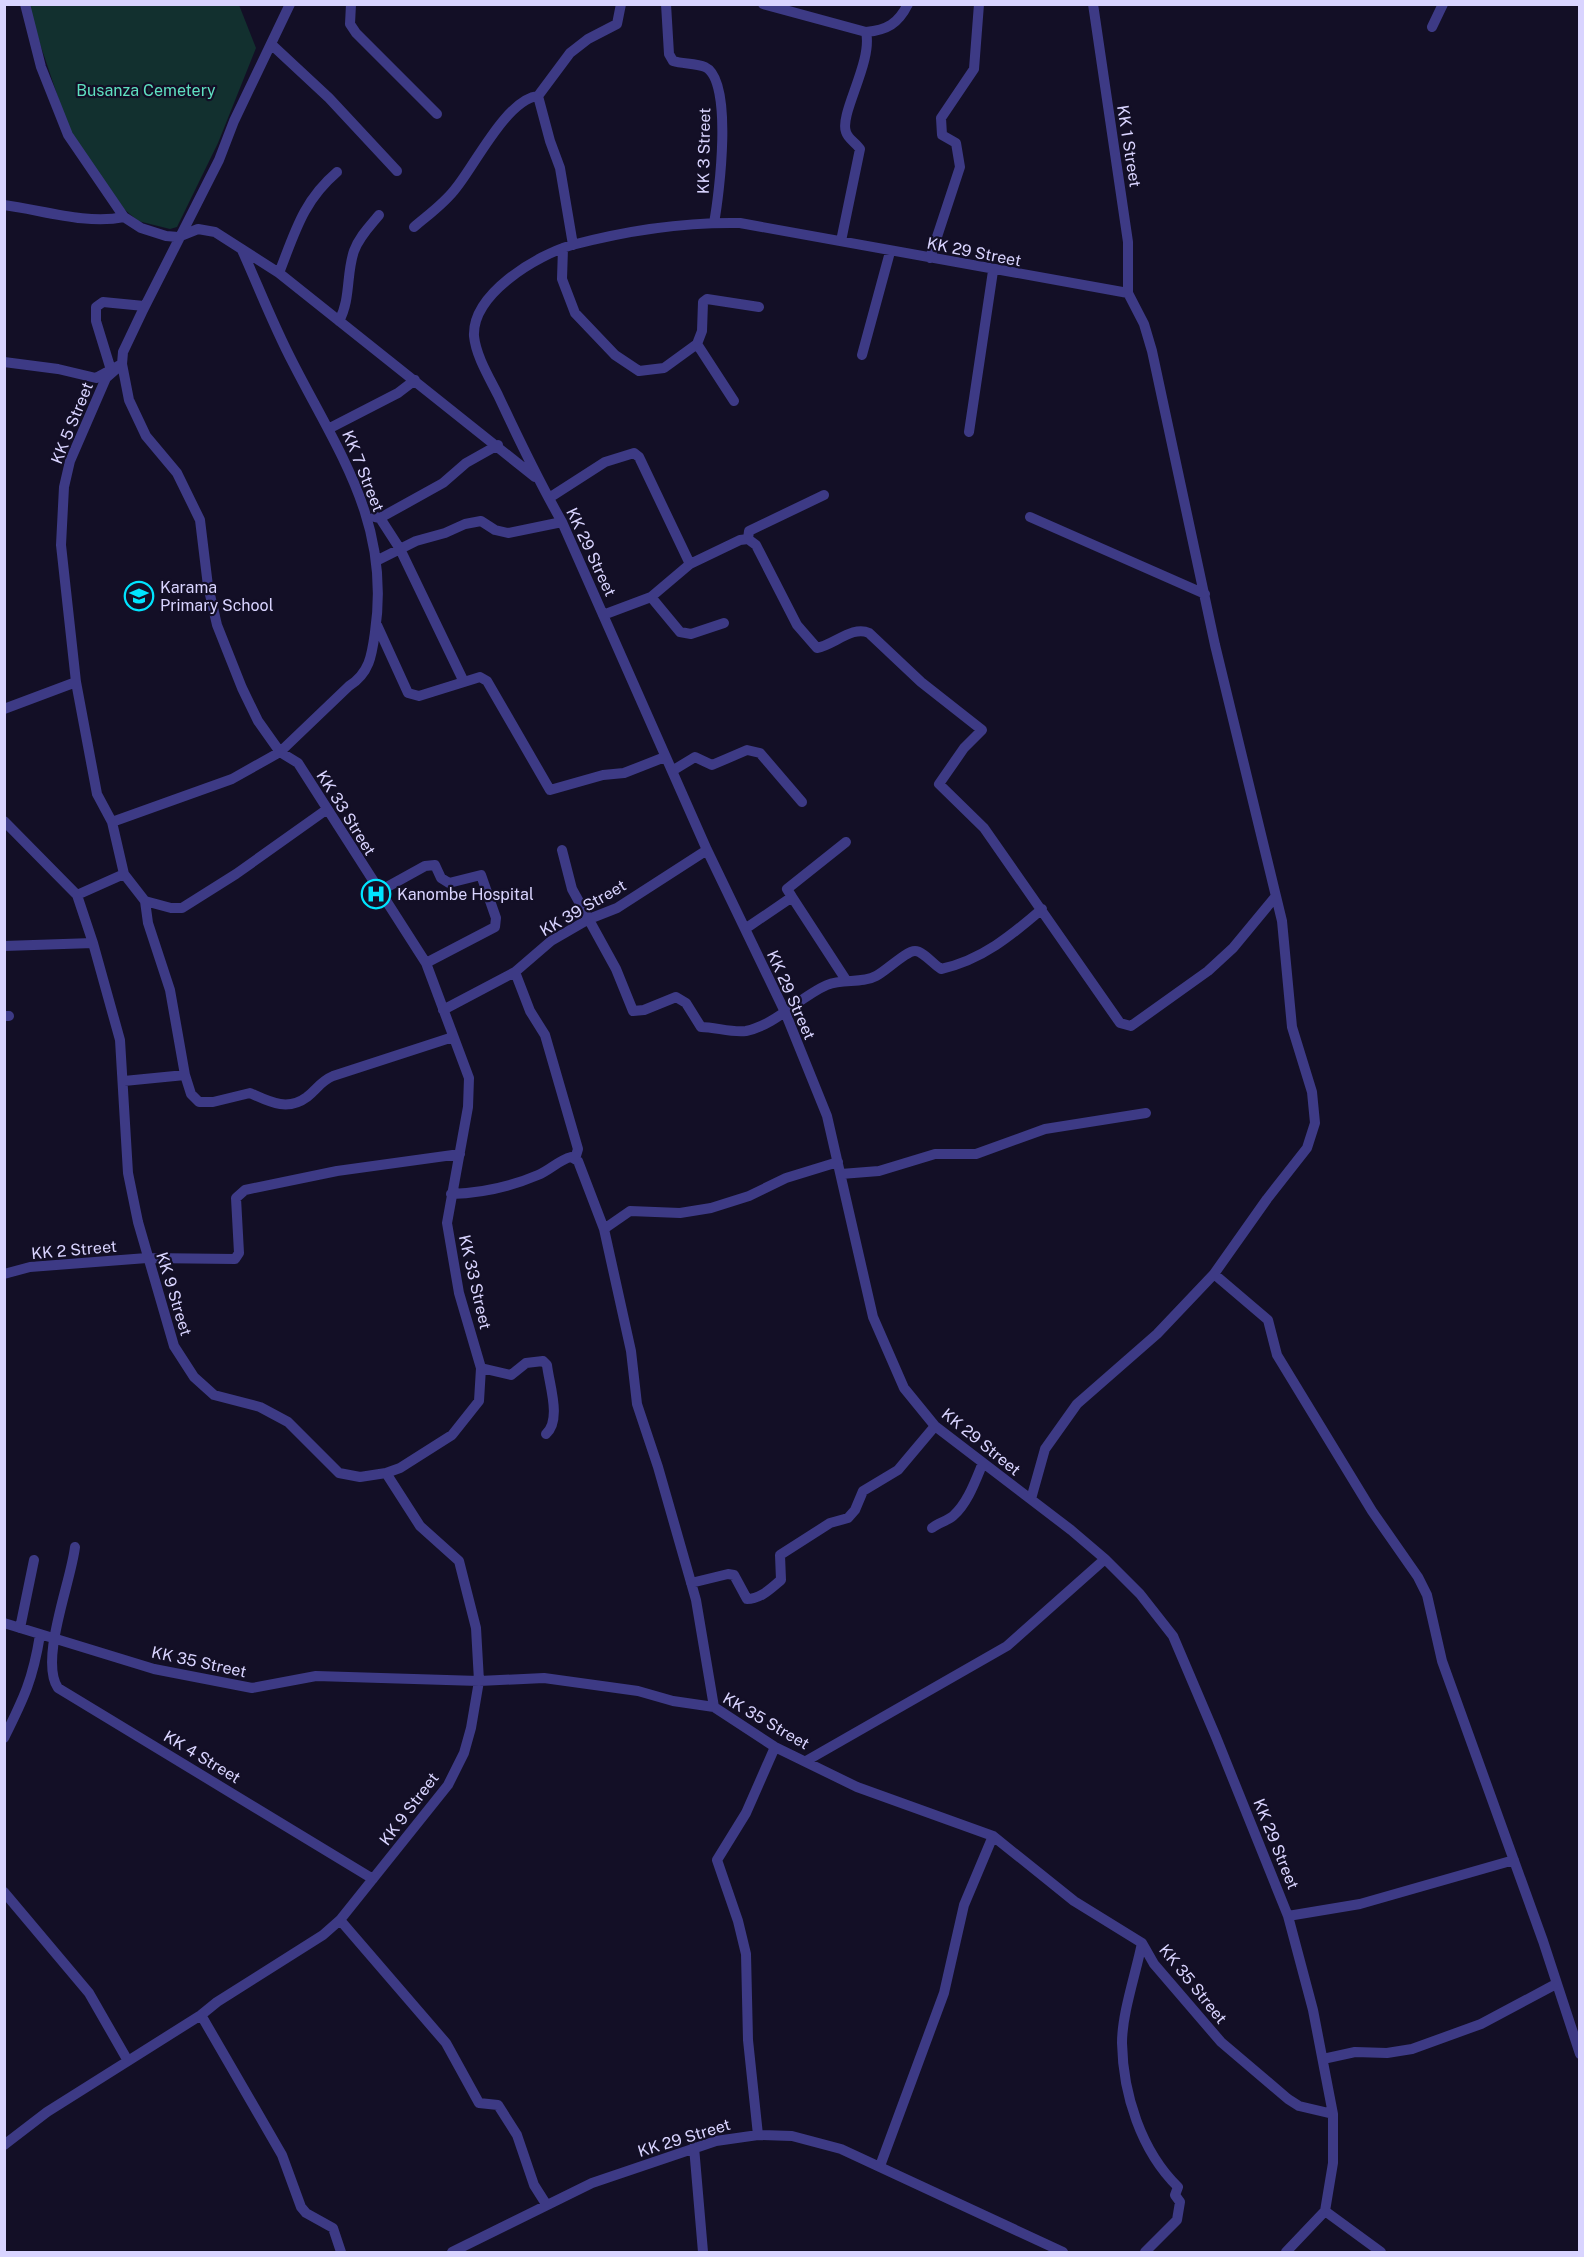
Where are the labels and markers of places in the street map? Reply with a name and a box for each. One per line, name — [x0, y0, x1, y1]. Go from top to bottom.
place label: Karama Primary School — [160, 578, 274, 615]
school or university icon: Karama Primary School — [123, 580, 155, 612]
hospital icon: Kanombe Hospital — [360, 878, 392, 910]
place label: Kanombe Hospital — [397, 885, 534, 904]

